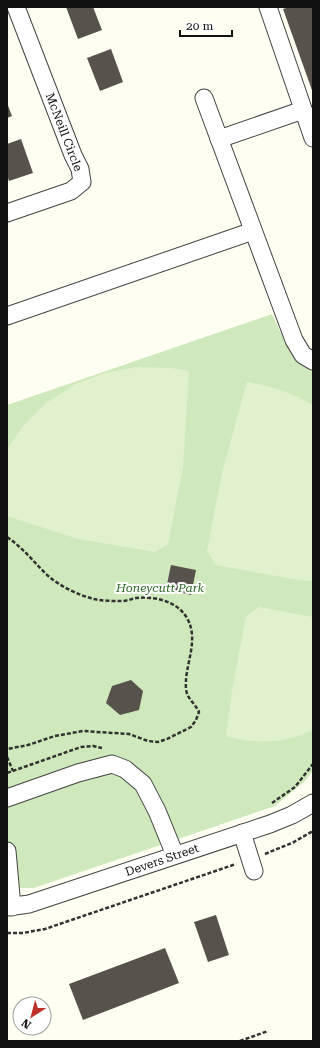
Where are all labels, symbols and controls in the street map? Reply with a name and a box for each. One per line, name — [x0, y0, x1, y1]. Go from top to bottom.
scale bar — [180, 12, 232, 38]
text: 20 m — [186, 19, 213, 33]
street label: McNeill Circle — [43, 91, 86, 174]
park label: Honeycutt Park — [115, 581, 205, 595]
street label: Devers Street — [123, 841, 201, 879]
north arrow — [12, 996, 52, 1036]
text: N — [19, 1016, 34, 1031]

